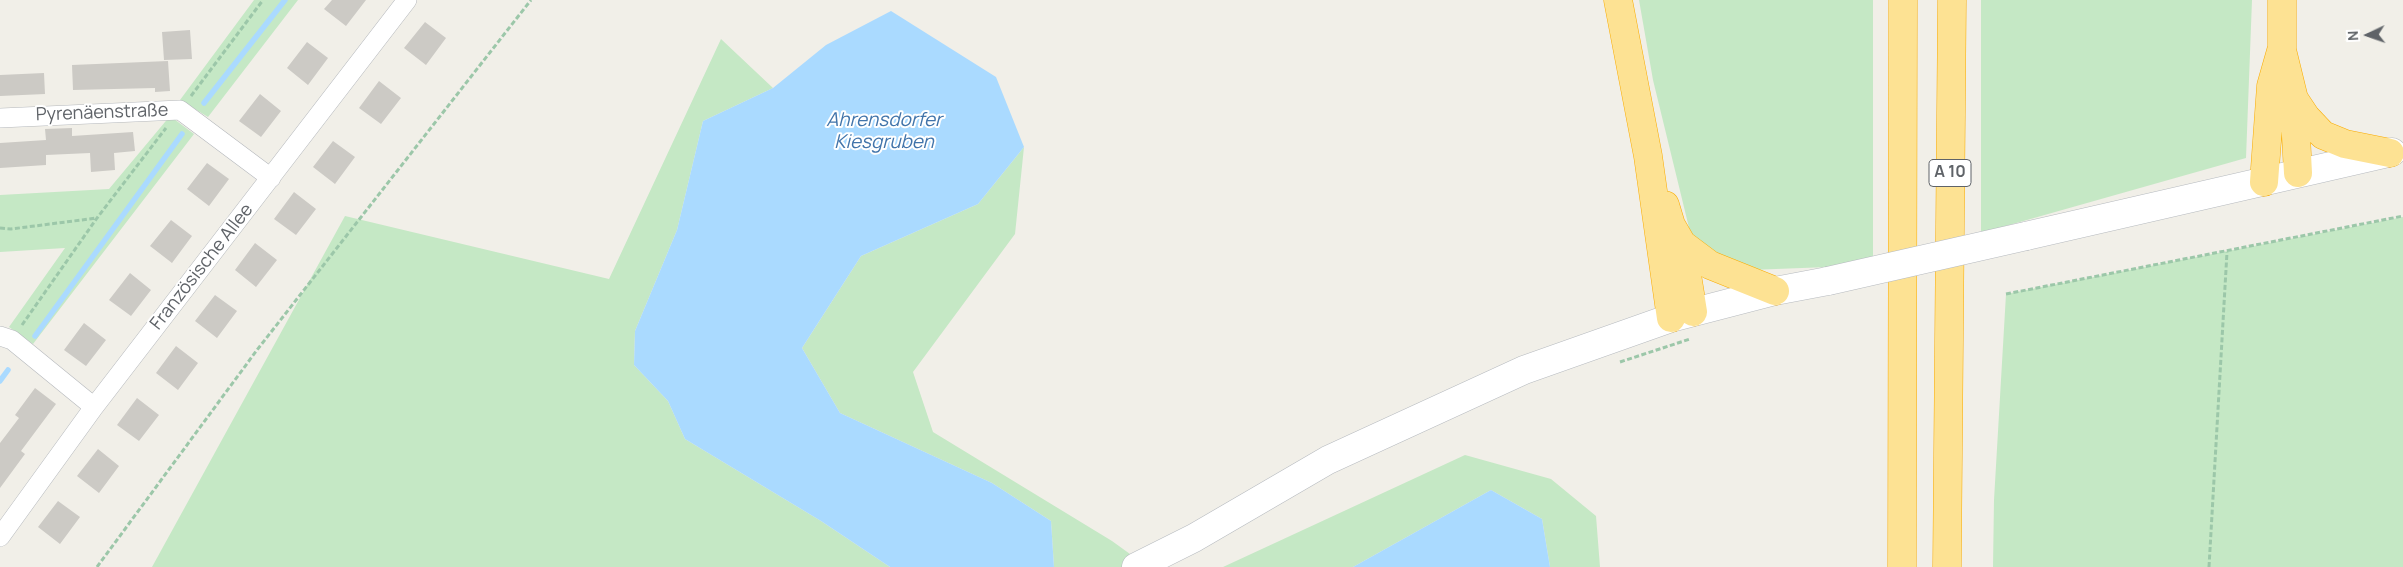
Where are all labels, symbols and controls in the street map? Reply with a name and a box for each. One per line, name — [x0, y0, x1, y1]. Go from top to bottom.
north arrow — [2343, 10, 2393, 60]
text: N — [2343, 30, 2362, 41]
street label: Pyrenäenstraße — [35, 100, 169, 126]
water label: Ahrensdorfer Kiesgruben — [826, 110, 942, 154]
road number: A 10 — [1929, 160, 1971, 187]
street label: Französische Allee — [146, 200, 258, 334]

